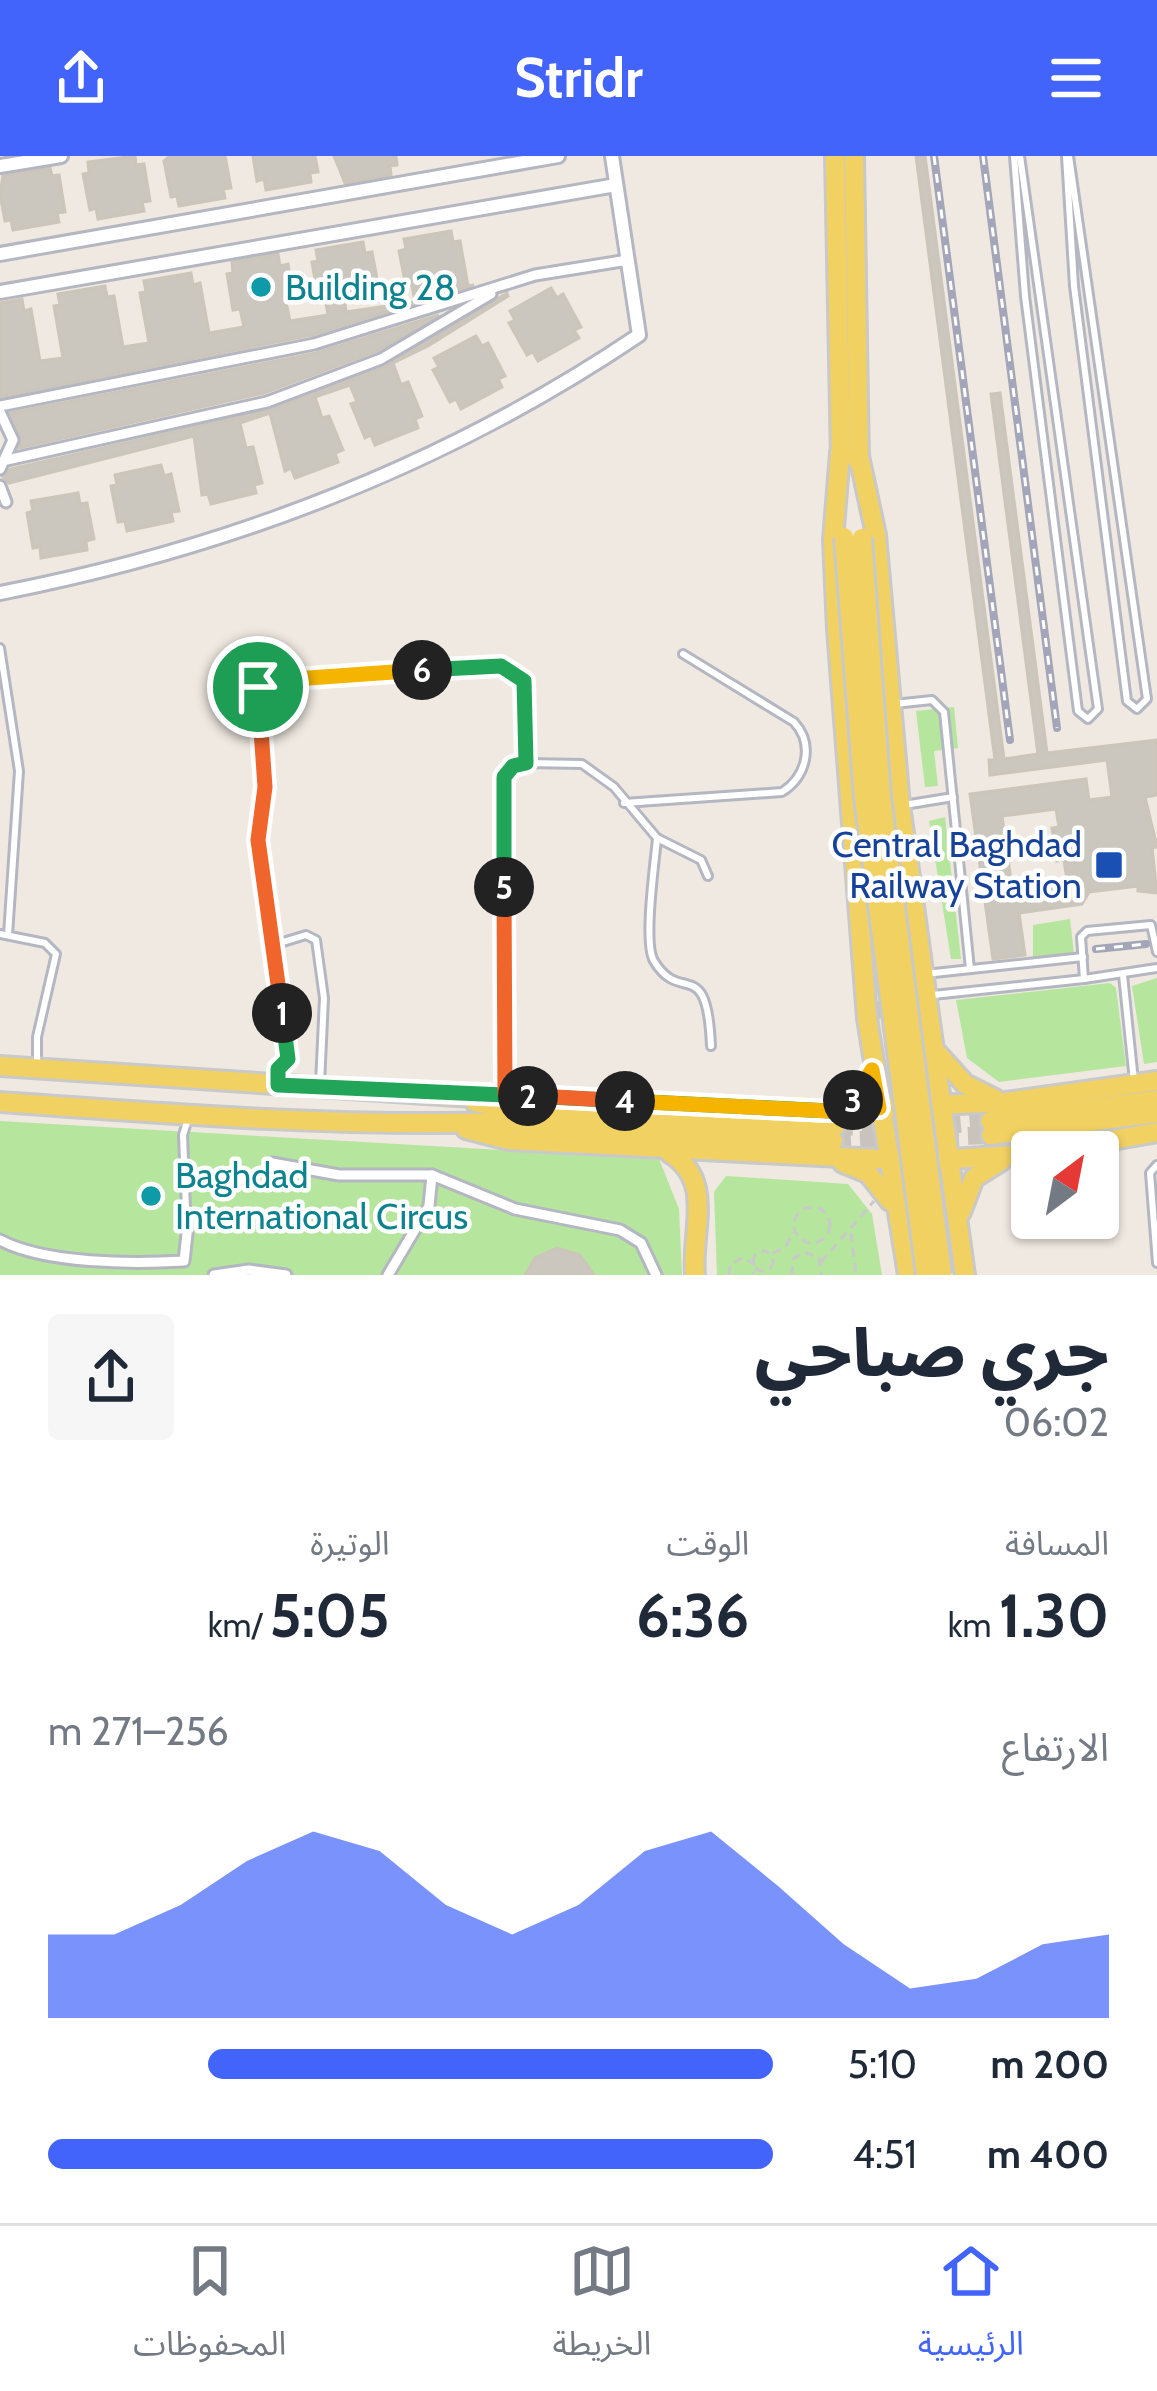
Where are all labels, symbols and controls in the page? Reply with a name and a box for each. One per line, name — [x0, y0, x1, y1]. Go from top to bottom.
icon: share — [48, 45, 114, 111]
text: Stridr — [514, 45, 643, 111]
icon: menu — [1043, 45, 1109, 111]
place label: Building 28 — [285, 265, 456, 309]
marker: Building 28 — [248, 274, 274, 300]
pin — [207, 636, 309, 738]
pin: 6 — [392, 640, 452, 700]
text: 6 — [413, 650, 431, 690]
icon: arrive — [225, 654, 291, 720]
place label: Central Baghdad Railway Station — [831, 822, 1082, 907]
marker: Central Baghdad Railway Station — [1093, 849, 1125, 881]
pin: 5 — [474, 857, 534, 917]
text: 5 — [495, 867, 513, 907]
pin: 1 — [252, 983, 312, 1043]
text: 1 — [276, 993, 288, 1033]
pin: 2 — [498, 1066, 558, 1126]
pin: 3 — [823, 1070, 883, 1130]
pin: 4 — [595, 1071, 655, 1131]
text: 2 — [519, 1076, 537, 1116]
text: 3 — [844, 1080, 862, 1120]
text: 4 — [615, 1081, 635, 1121]
north arrow — [1011, 1131, 1119, 1239]
map controls — [1011, 1131, 1119, 1239]
place label: Baghdad International Circus — [175, 1153, 468, 1238]
marker: Baghdad International Circus — [138, 1183, 164, 1209]
text: جري صباحي — [755, 1312, 1109, 1393]
button: share — [48, 1314, 174, 1440]
text: 06:02 — [1004, 1398, 1109, 1446]
text: الوتيرة — [310, 1523, 390, 1563]
text: الوقت — [667, 1523, 749, 1563]
text: المسافة — [1005, 1523, 1109, 1563]
text: 5:05 — [270, 1579, 390, 1652]
text: 6:36 — [636, 1579, 749, 1652]
text: 1.30 — [999, 1579, 1109, 1652]
text: /km — [208, 1605, 270, 1645]
text: km — [948, 1605, 999, 1645]
text: 256–271 m — [48, 1707, 229, 1755]
text: الارتفاع — [1002, 1723, 1109, 1771]
text: 5:10 — [848, 2040, 917, 2088]
text: 200 m — [991, 2040, 1109, 2088]
text: 4:51 — [853, 2130, 917, 2178]
text: 400 m — [987, 2130, 1109, 2178]
tab: المحفوظات — [133, 2238, 286, 2379]
tab: الخريطة — [553, 2238, 651, 2379]
tab: الرئيسية — [918, 2238, 1024, 2379]

